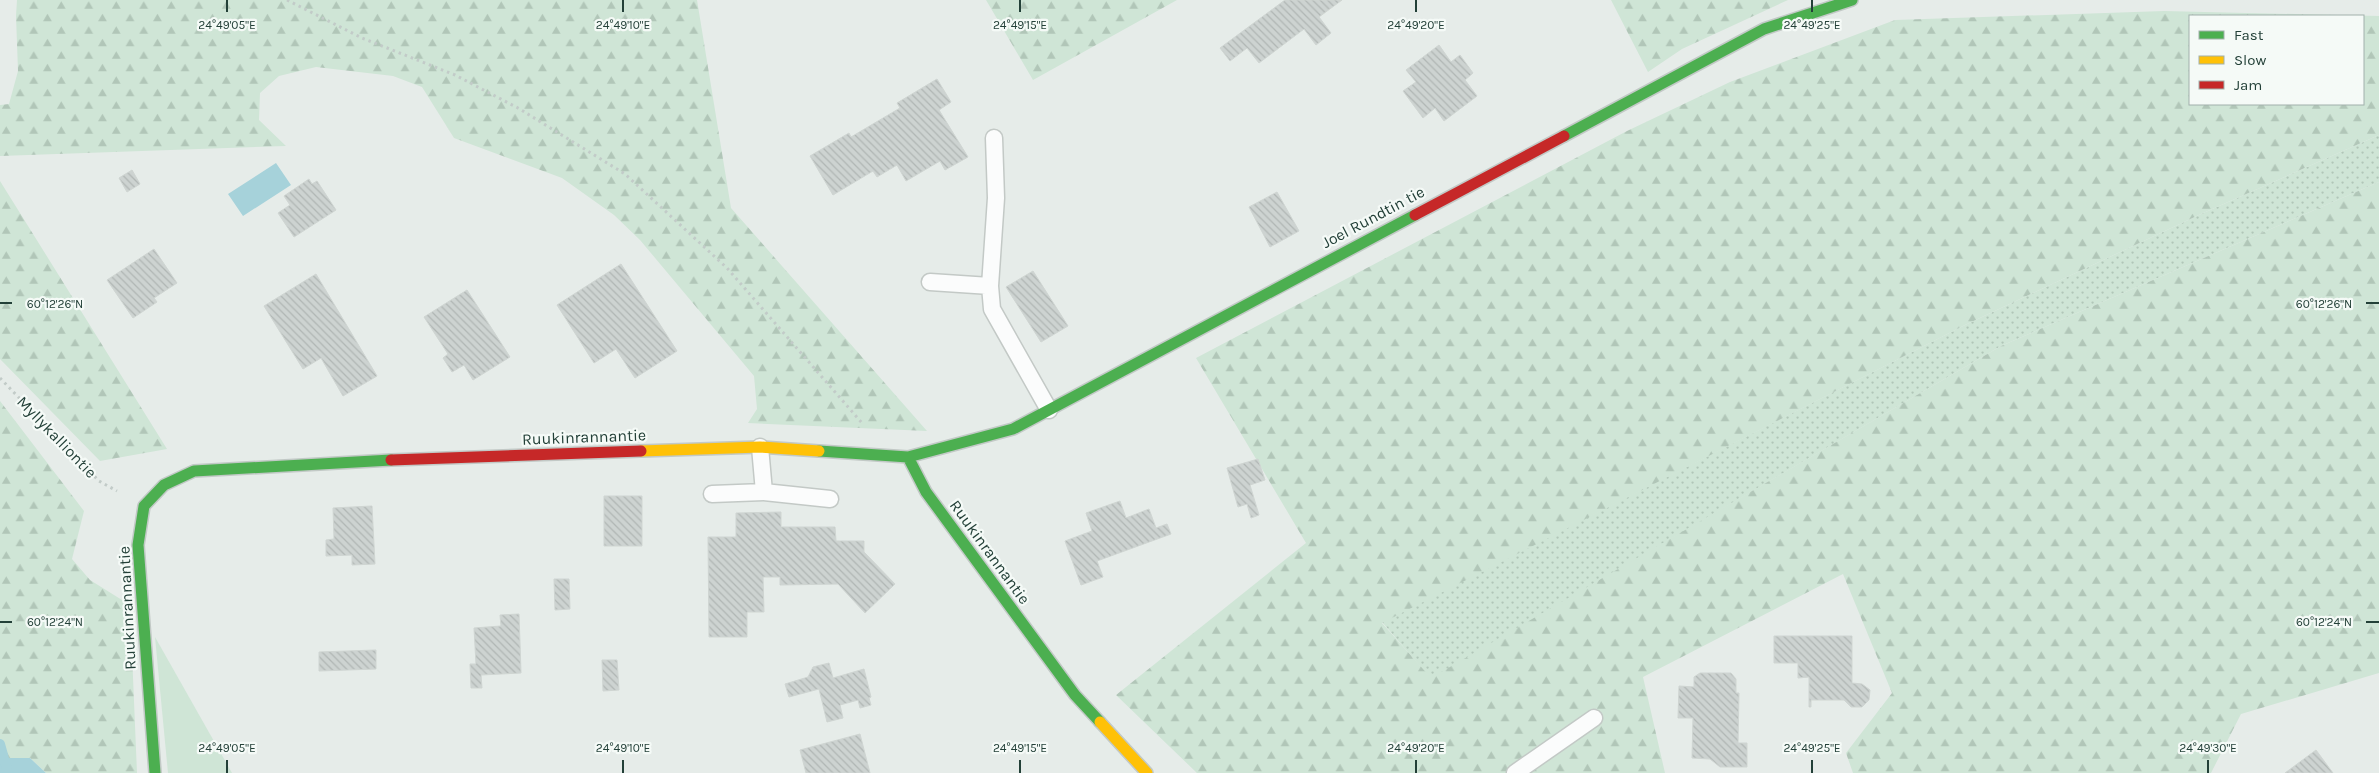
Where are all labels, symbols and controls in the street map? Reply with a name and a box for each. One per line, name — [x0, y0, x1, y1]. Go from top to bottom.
legend — [2189, 15, 2364, 105]
text: 24°49'05"E — [198, 18, 256, 32]
text: 24°49'10"E — [596, 18, 650, 32]
text: 24°49'15"E — [993, 18, 1047, 32]
text: 24°49'20"E — [1387, 18, 1445, 32]
text: 24°49'25"E — [1783, 18, 1841, 32]
text: Fast — [2234, 26, 2264, 44]
text: Slow — [2234, 51, 2266, 69]
text: Jam — [2234, 76, 2262, 94]
street label: Joel Rundtin tie — [1318, 182, 1428, 252]
text: 60°12'26"N — [27, 297, 83, 311]
text: 60°12'26"N — [2296, 297, 2352, 311]
street label: Myllykalliontie — [13, 392, 101, 482]
street label: Ruukinrannantie — [522, 425, 646, 449]
street label: Ruukinrannantie — [946, 496, 1034, 608]
street label: Ruukinrannantie — [114, 546, 140, 670]
text: 60°12'24"N — [27, 615, 83, 629]
text: 60°12'24"N — [2296, 615, 2352, 629]
text: 24°49'05"E — [198, 741, 256, 755]
text: 24°49'10"E — [596, 741, 650, 755]
text: 24°49'15"E — [993, 741, 1047, 755]
text: 24°49'20"E — [1387, 741, 1445, 755]
text: 24°49'25"E — [1783, 741, 1841, 755]
text: 24°49'30"E — [2179, 741, 2237, 755]

